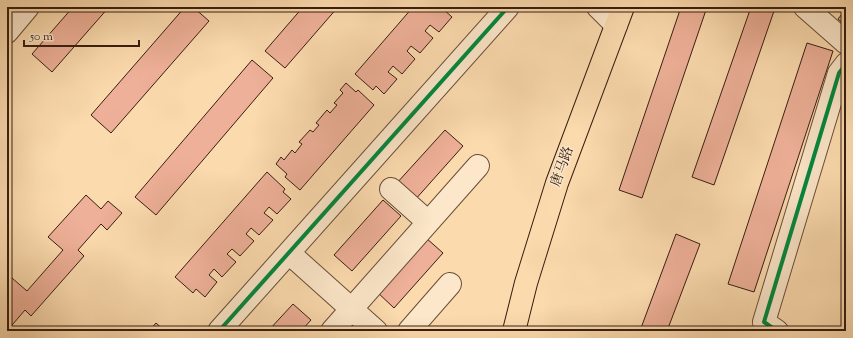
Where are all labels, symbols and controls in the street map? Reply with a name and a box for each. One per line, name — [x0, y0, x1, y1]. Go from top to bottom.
scale bar — [24, 22, 139, 48]
text: 50 m — [29, 28, 53, 46]
street label: 唐马路 — [546, 144, 580, 190]

